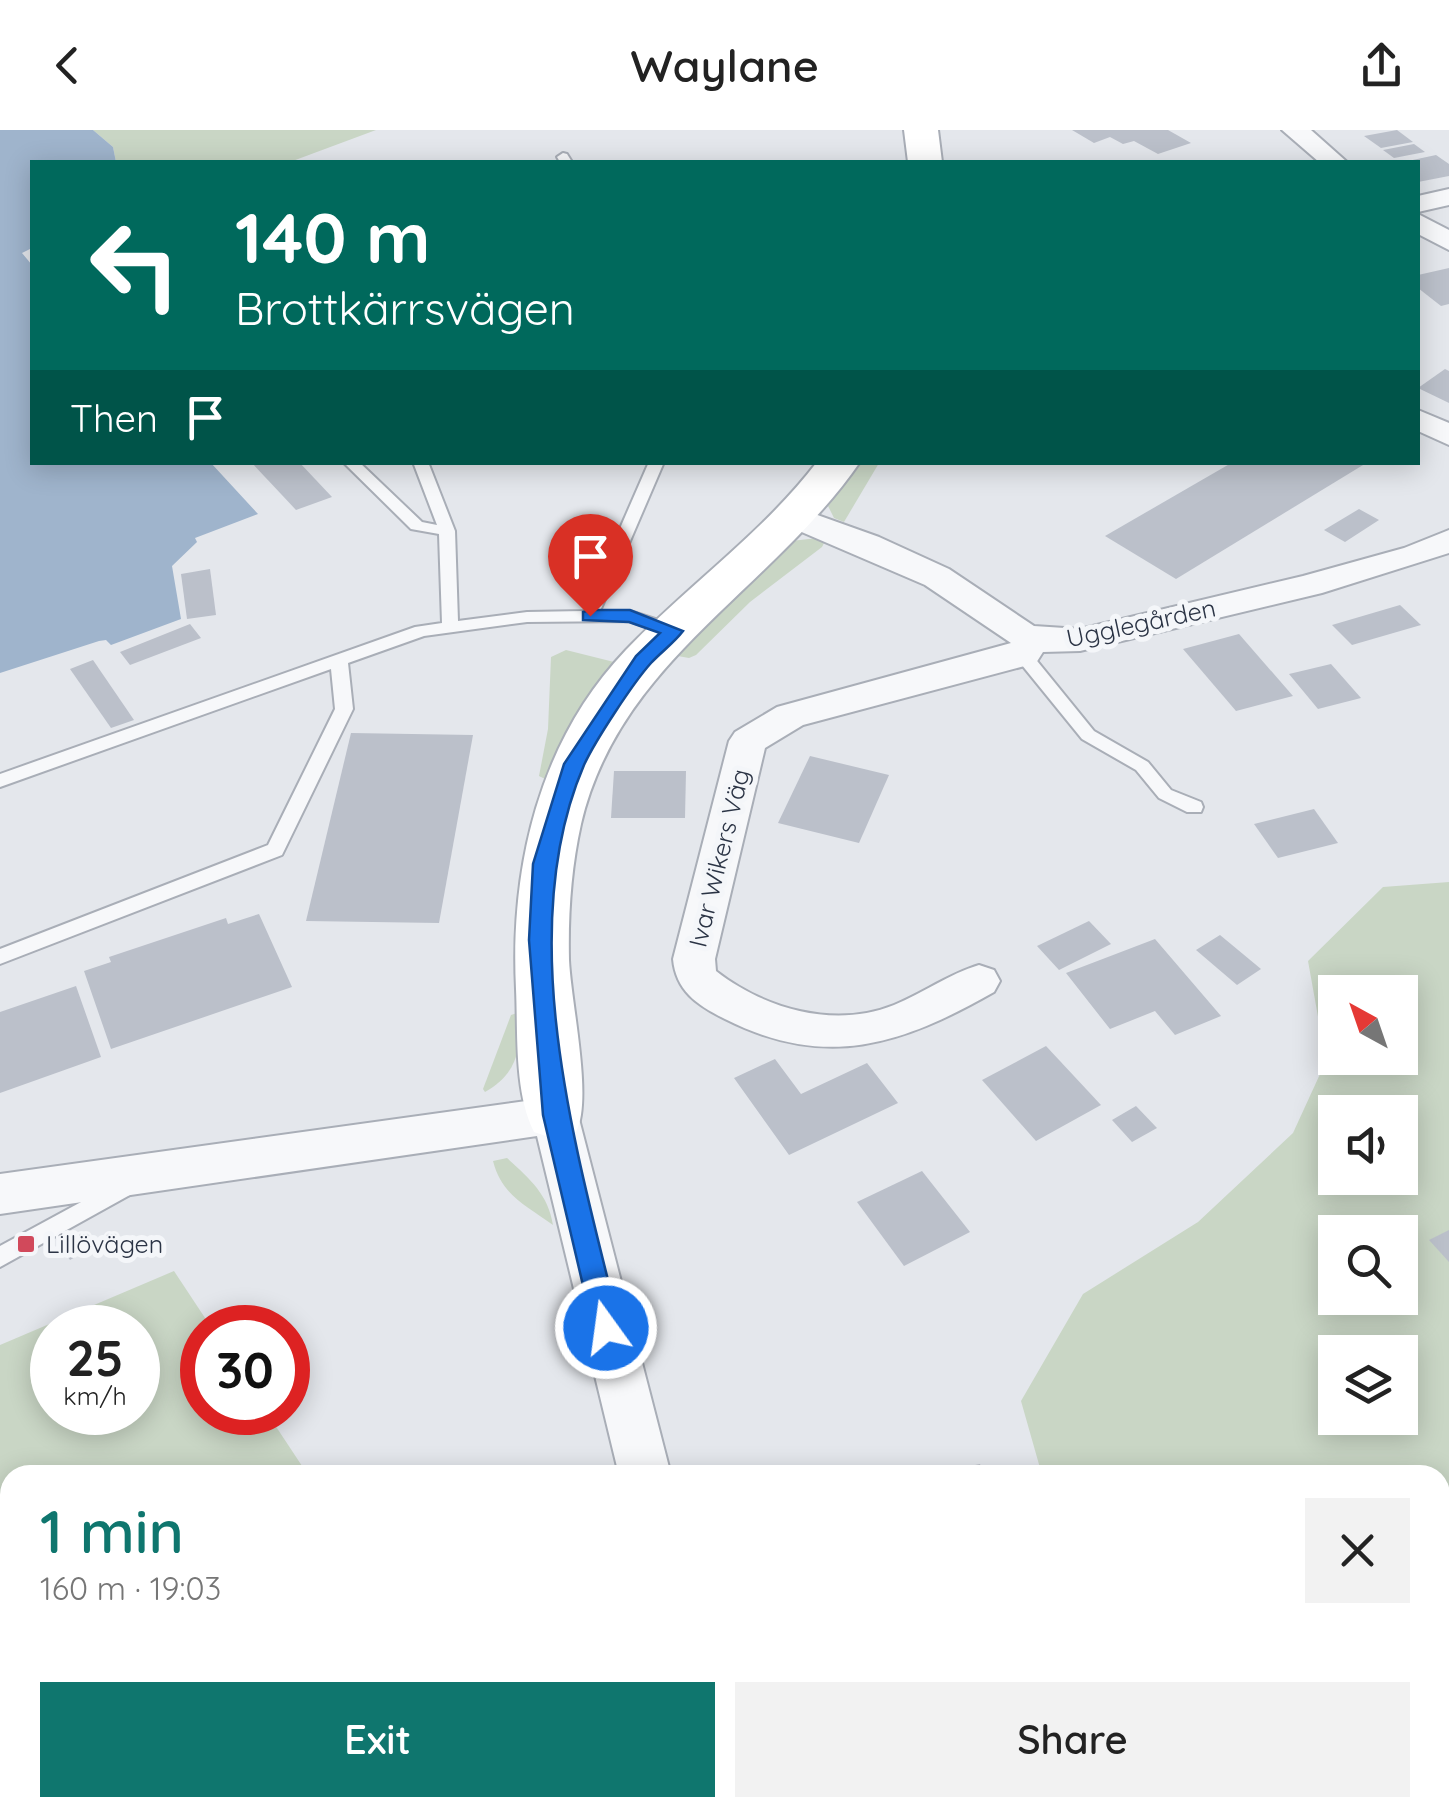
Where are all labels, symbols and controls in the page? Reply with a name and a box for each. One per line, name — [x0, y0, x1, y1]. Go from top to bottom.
text: Waylane — [630, 37, 819, 93]
icon: back — [40, 38, 95, 93]
icon: share — [1354, 38, 1409, 93]
text: 140 m — [235, 193, 431, 281]
icon: left — [70, 200, 200, 330]
text: Brottkärrsvägen — [235, 280, 575, 336]
icon: arrive — [178, 390, 233, 445]
text: Then — [70, 394, 158, 442]
pin — [548, 514, 633, 617]
icon: arrive — [563, 529, 618, 584]
street label: Ugglegården — [1063, 592, 1218, 653]
street label: Ivar Wikers Väg — [681, 765, 756, 950]
north arrow — [1318, 975, 1418, 1075]
map controls — [1318, 975, 1418, 1435]
button: sound — [1318, 1095, 1418, 1195]
button: search — [1318, 1215, 1418, 1315]
place label: Lillövägen — [46, 1228, 163, 1259]
marker: Lillövägen — [15, 1233, 37, 1255]
position arrow — [554, 1276, 658, 1380]
speed limit sign: 30 — [180, 1305, 310, 1435]
text: 25 — [66, 1326, 124, 1389]
button: layers — [1318, 1335, 1418, 1435]
text: km/h — [63, 1380, 127, 1411]
text: 1 min — [40, 1493, 184, 1568]
button: close — [1305, 1498, 1410, 1603]
text: 160 m · 19:03 — [40, 1568, 221, 1608]
button: Exit — [40, 1682, 715, 1797]
button: Share — [735, 1682, 1410, 1797]

